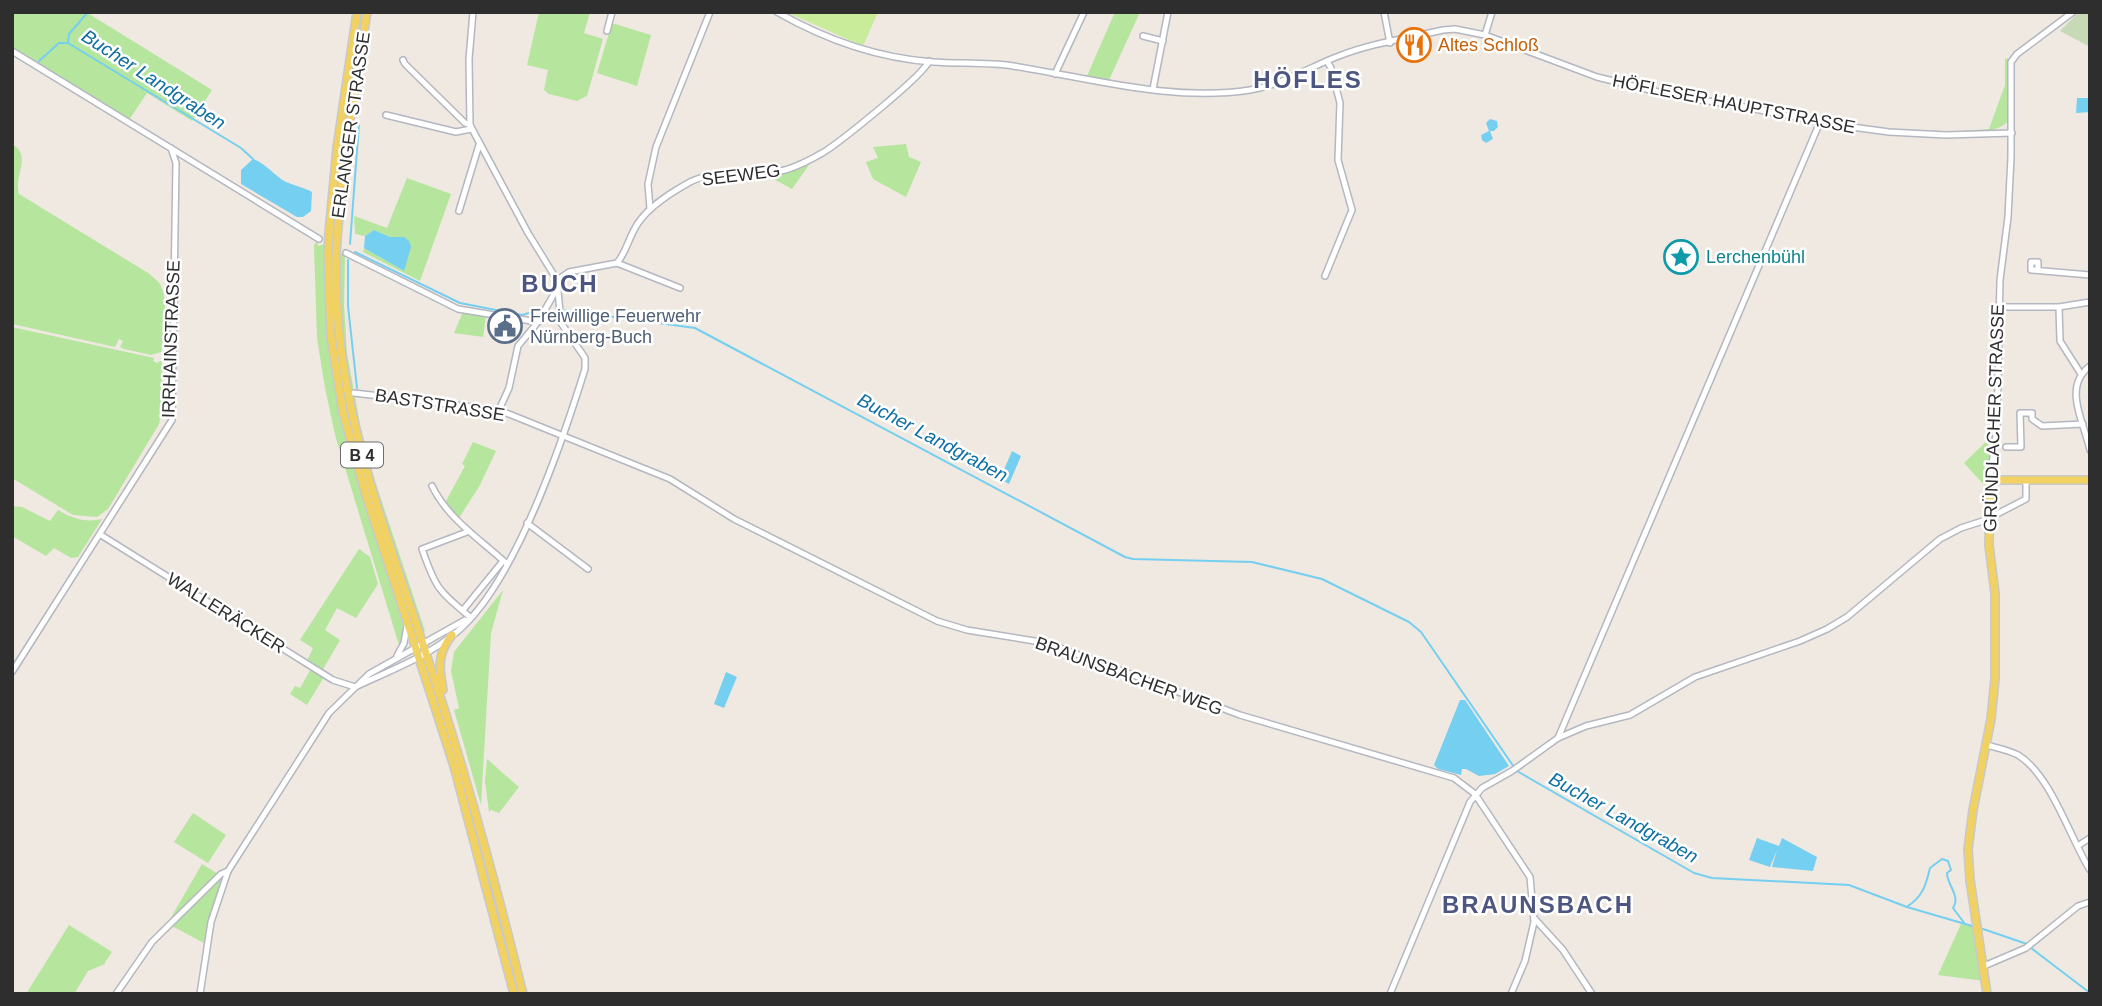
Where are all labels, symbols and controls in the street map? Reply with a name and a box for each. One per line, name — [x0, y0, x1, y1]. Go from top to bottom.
water label: Bucher Landgraben — [78, 25, 229, 134]
restaurant icon: Altes Schloß — [1395, 26, 1433, 64]
street label: ERLANGER STRASSE — [328, 30, 374, 220]
place label: Altes Schloß — [1438, 35, 1539, 55]
district label: HÖFLES — [1253, 66, 1363, 93]
street label: HÖFLESER HAUPTSTRASSE — [1611, 71, 1857, 137]
street label: SEEWEG — [701, 160, 781, 190]
place icon: Lerchenbühl — [1662, 238, 1700, 276]
place label: Lerchenbühl — [1706, 247, 1805, 267]
street label: IRRHAINSTRASSE — [158, 260, 184, 418]
district label: BUCH — [521, 270, 599, 297]
street label: GRÜNDLACHER STRASSE — [1980, 304, 2008, 532]
place label: Freiwillige Feuerwehr Nürnberg-Buch — [530, 306, 701, 347]
public building icon: Freiwillige Feuerwehr Nürnberg-Buch — [486, 307, 524, 345]
street label: BASTSTRASSE — [374, 385, 506, 425]
water label: Bucher Landgraben — [854, 389, 1011, 486]
road number: B 4 — [341, 442, 383, 468]
street label: WALLERÄCKER — [163, 569, 289, 657]
street label: BRAUNSBACHER WEG — [1033, 633, 1225, 719]
water label: Bucher Landgraben — [1546, 768, 1702, 867]
district label: BRAUNSBACH — [1442, 891, 1634, 918]

